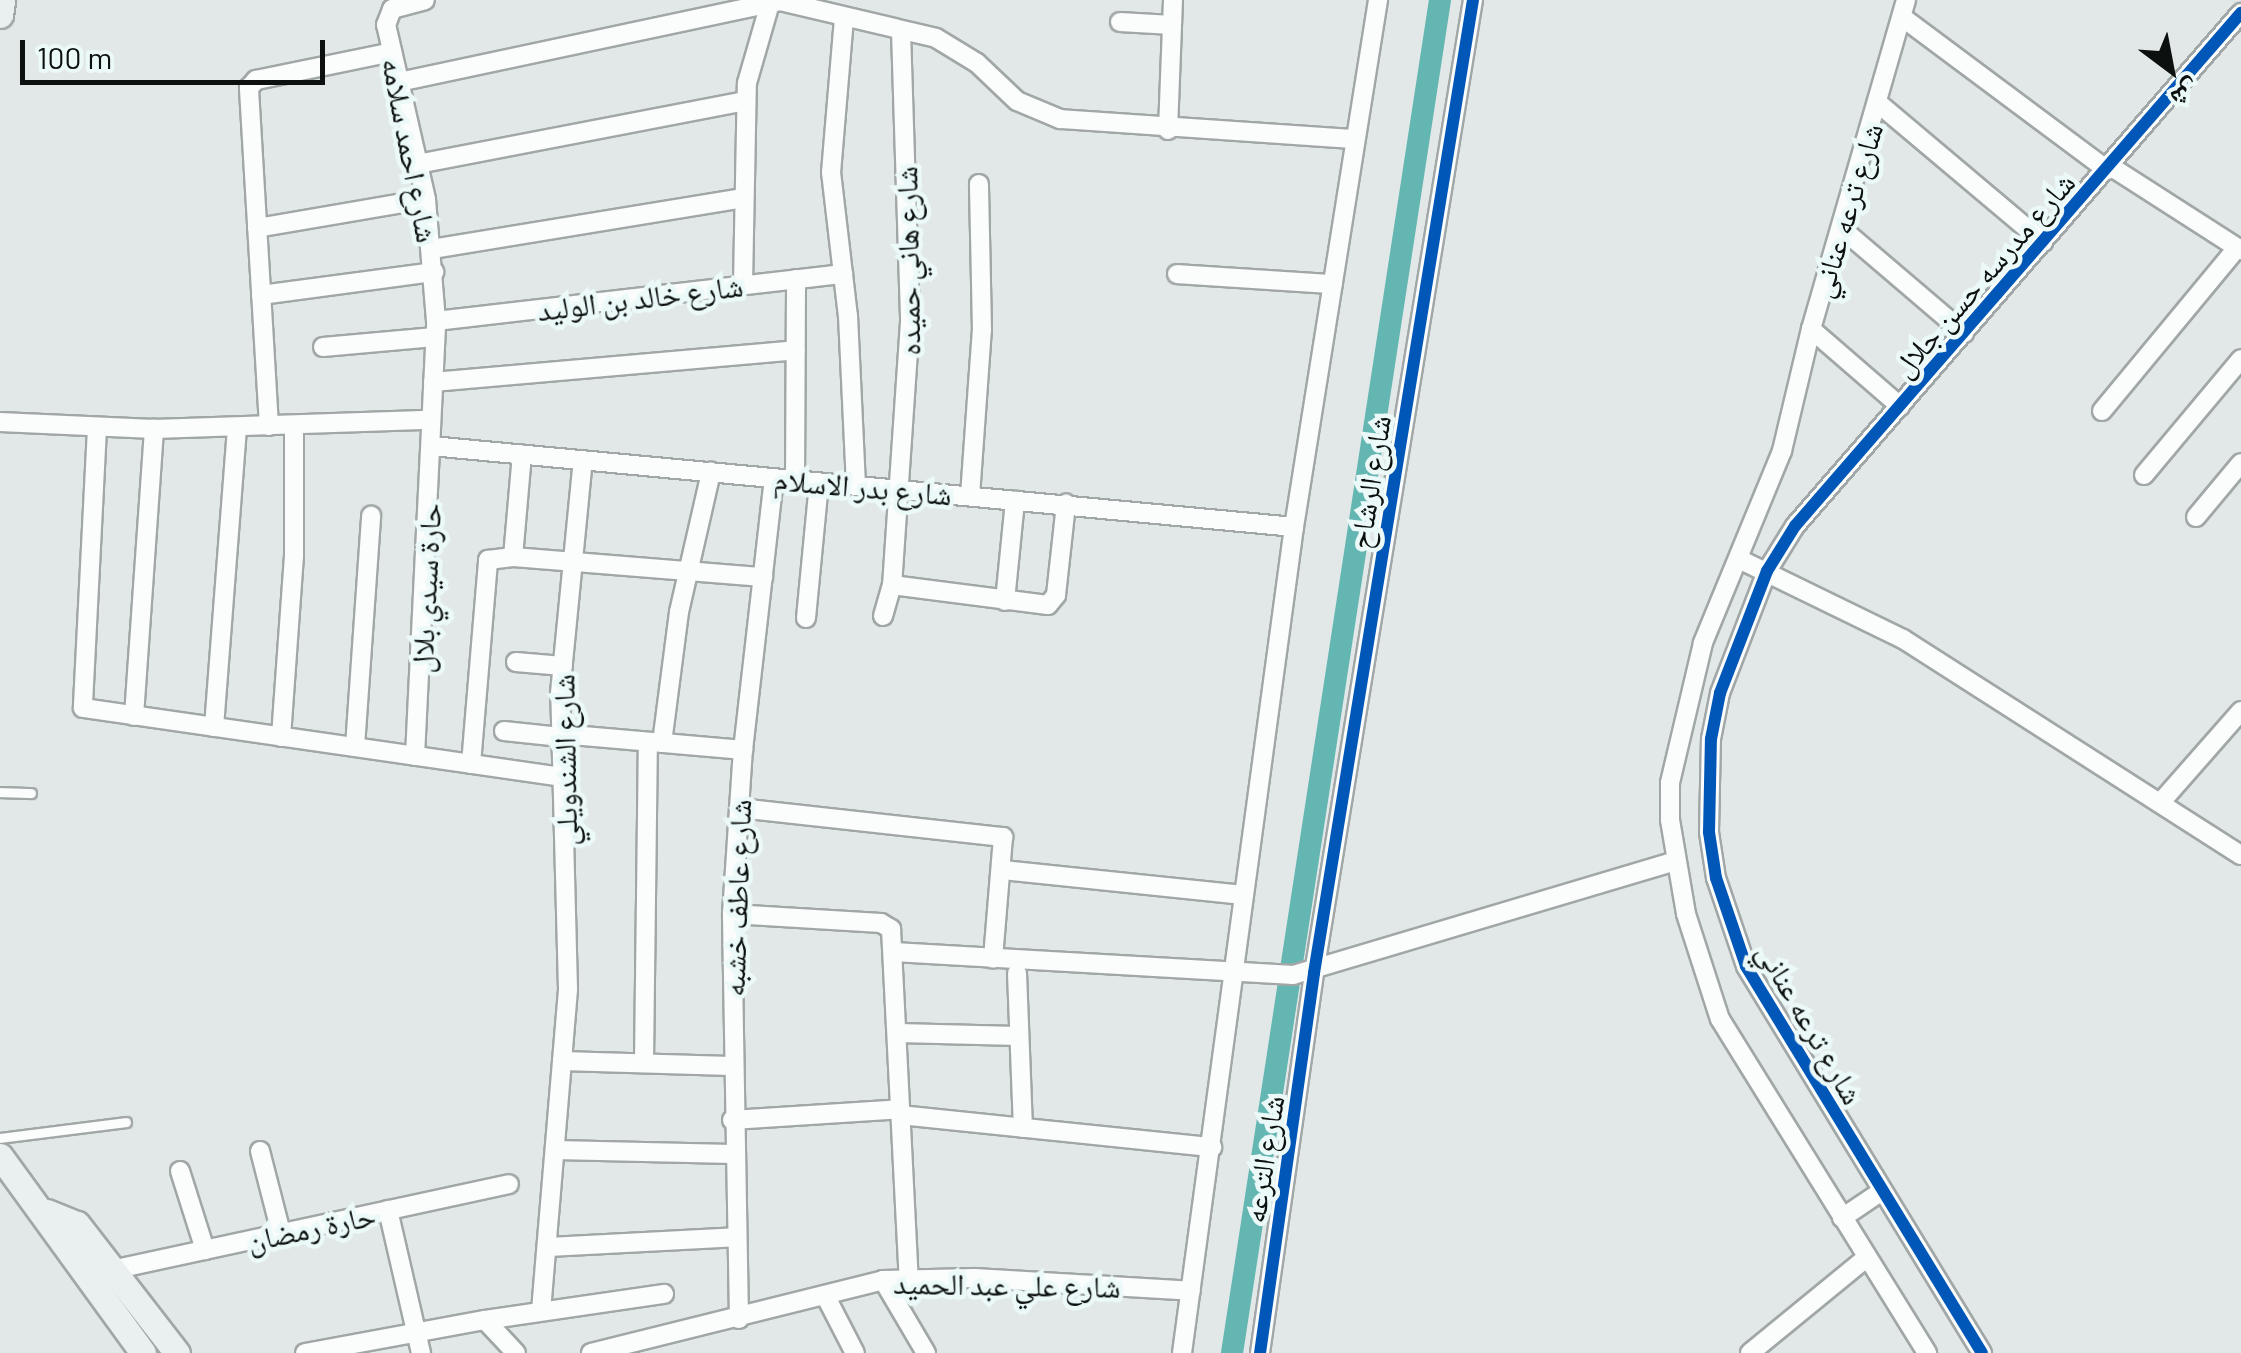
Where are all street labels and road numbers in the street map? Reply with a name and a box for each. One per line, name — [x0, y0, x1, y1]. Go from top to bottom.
street label: شارع احمد سلامه — [375, 55, 447, 245]
street label: شارع ترعه عناني — [1802, 118, 1890, 302]
street label: شارع مدرسه حسن جلال — [1884, 164, 2082, 384]
street label: شارع هاني حميده — [887, 166, 927, 356]
street label: شارع خالد بن الوليد — [535, 267, 745, 327]
street label: شارع الرشاح — [1341, 412, 1397, 552]
street label: شارع بدر الاسلام — [773, 460, 953, 512]
street label: حارة سيدي بلال — [403, 502, 447, 674]
street label: شارع الشندويلي — [545, 674, 583, 846]
street label: شارع عاطف خشبه — [715, 799, 757, 997]
street label: شارع ترعه عناني — [1750, 936, 1872, 1110]
street label: شارع الترعه — [1235, 1093, 1291, 1225]
street label: حارة رمضان — [244, 1196, 378, 1258]
street label: شارع علي عبد الحميد — [893, 1264, 1121, 1304]

